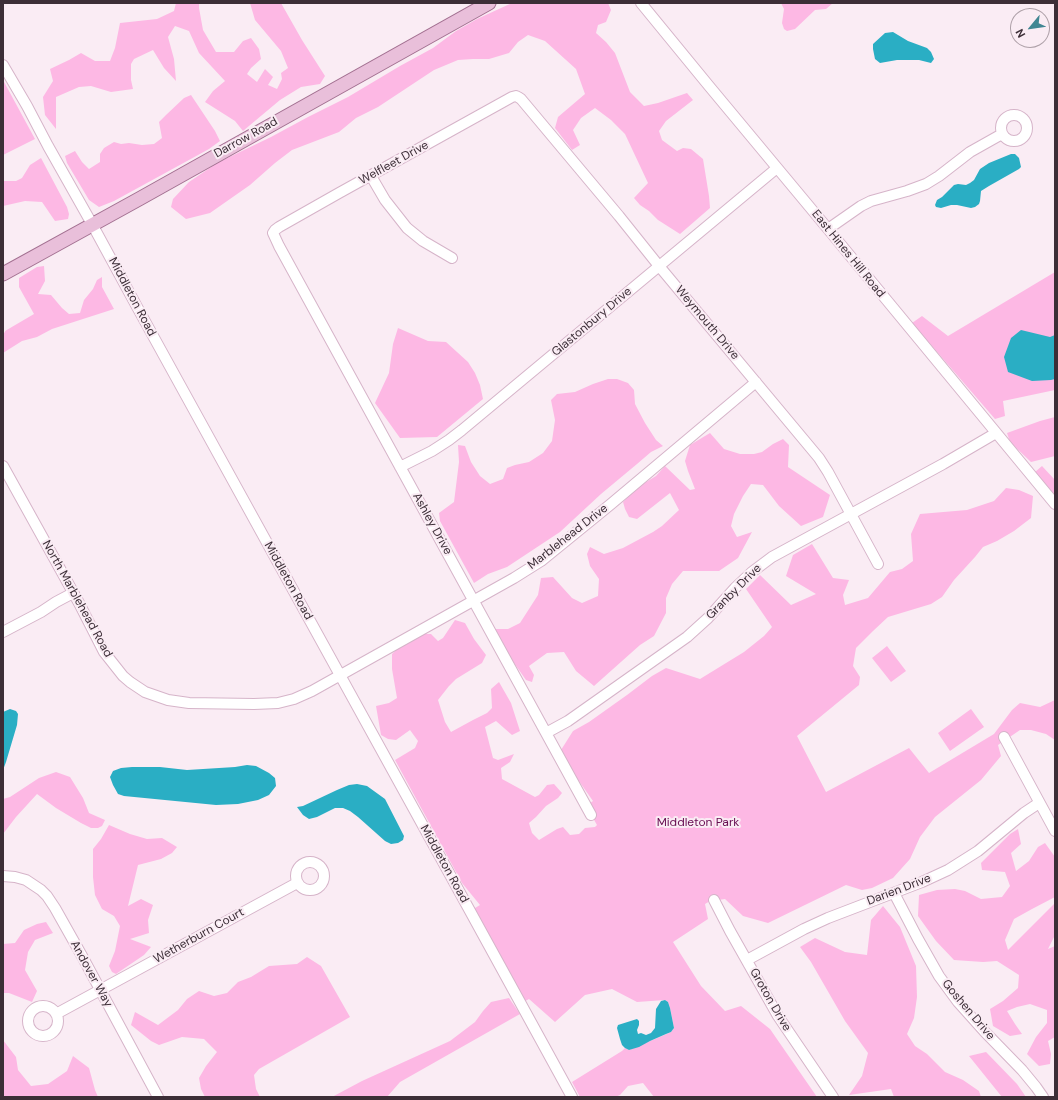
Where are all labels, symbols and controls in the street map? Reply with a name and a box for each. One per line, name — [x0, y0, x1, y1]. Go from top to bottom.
north arrow — [1010, 8, 1050, 48]
text: N — [1012, 26, 1028, 40]
street label: Darrow Road — [212, 115, 280, 161]
street label: Welfleet Drive — [357, 138, 431, 188]
street label: East Hines Hill Road — [808, 207, 888, 301]
street label: Middleton Road — [105, 255, 159, 339]
street label: Weymouth Drive — [672, 283, 742, 363]
street label: Glastonbury Drive — [549, 284, 635, 360]
street label: Ashley Drive — [409, 491, 455, 557]
street label: Marblehead Drive — [525, 501, 611, 573]
street label: North Marblehead Road — [39, 538, 115, 660]
street label: Middleton Road — [261, 539, 315, 623]
street label: Granby Drive — [703, 561, 765, 623]
park label: Middleton Park — [657, 816, 739, 830]
street label: Middleton Road — [417, 822, 471, 906]
street label: Darien Drive — [865, 871, 933, 909]
street label: Wetherburn Court — [151, 905, 247, 967]
street label: Andover Way — [67, 938, 115, 1010]
street label: Groton Drive — [746, 966, 794, 1034]
street label: Goshen Drive — [939, 977, 997, 1043]

